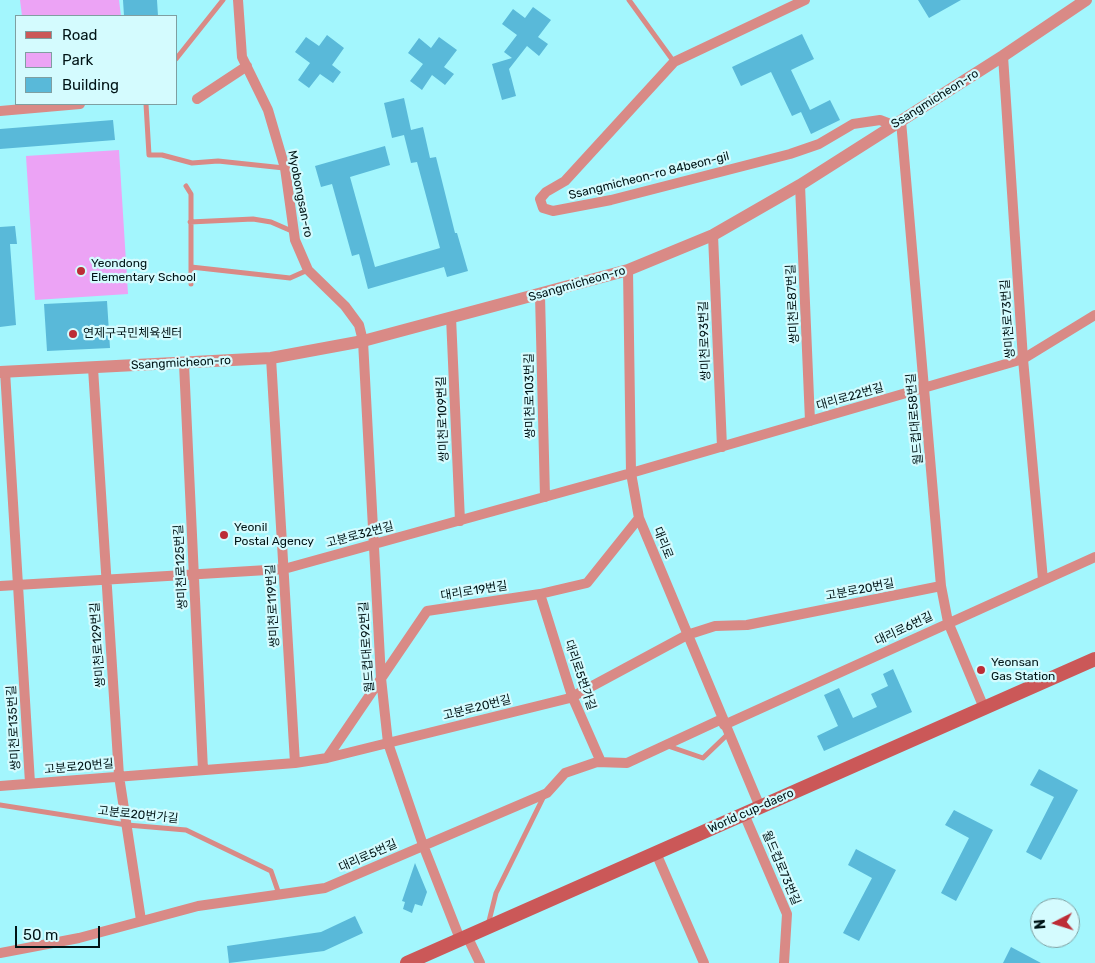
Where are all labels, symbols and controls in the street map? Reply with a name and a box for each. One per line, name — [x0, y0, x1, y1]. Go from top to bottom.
legend — [15, 15, 178, 105]
text: Road — [62, 26, 98, 44]
text: Park — [62, 51, 93, 69]
street label: Ssangmicheon-ro — [889, 66, 981, 132]
text: Building — [62, 76, 119, 94]
street label: Myobongsan-ro — [284, 149, 316, 239]
street label: Ssangmicheon-ro 84beon-gil — [567, 149, 731, 203]
place label: Yeondong Elementary School — [91, 257, 196, 285]
street label: Ssangmicheon-ro — [527, 263, 627, 305]
street label: 쌍미천로87번길 — [784, 264, 802, 344]
marker: Yeondong Elementary School — [75, 265, 87, 277]
street label: 쌍미천로73번길 — [998, 279, 1018, 359]
street label: 쌍미천로93번길 — [696, 301, 714, 381]
place label: 연제구국민체육센터 — [83, 327, 182, 341]
marker: 연제구국민체육센터 — [67, 328, 79, 340]
street label: Ssangmicheon-ro — [131, 353, 231, 373]
street label: 쌍미천로103번길 — [522, 353, 538, 439]
street label: 월드컵대로58번길 — [904, 373, 926, 465]
street label: 쌍미천로109번길 — [434, 376, 452, 462]
street label: 대리로22번길 — [815, 381, 885, 413]
street label: 고분로32번길 — [325, 519, 395, 551]
place label: Yeonil Postal Agency — [234, 521, 314, 549]
street label: 쌍미천로125번길 — [172, 524, 190, 610]
street label: 대리로 — [650, 525, 676, 561]
marker: Yeonil Postal Agency — [218, 529, 230, 541]
street label: 쌍미천로119번길 — [264, 564, 282, 648]
street label: 고분로20번길 — [824, 576, 896, 604]
street label: 대리로19번길 — [440, 579, 508, 603]
street label: 월드컵대로92번길 — [357, 601, 377, 693]
street label: 쌍미천로129번길 — [88, 602, 108, 688]
street label: 대리로6번길 — [873, 609, 935, 649]
street label: 대리로5번가길 — [561, 638, 599, 712]
place label: Yeonsan Gas Station — [991, 656, 1055, 684]
marker: Yeonsan Gas Station — [975, 664, 987, 676]
street label: 쌍미천로135번길 — [5, 685, 23, 771]
street label: 고분로20번길 — [441, 693, 513, 723]
street label: 고분로20번길 — [44, 757, 114, 777]
street label: World cup-daero — [706, 786, 796, 836]
street label: 고분로20번가길 — [97, 804, 179, 826]
street label: 월드컵로73번길 — [759, 829, 803, 907]
street label: 대리로5번길 — [337, 837, 399, 875]
north arrow — [1030, 898, 1080, 948]
scale bar — [18, 916, 102, 948]
text: N — [1032, 919, 1049, 930]
text: 50 m — [23, 926, 58, 944]

